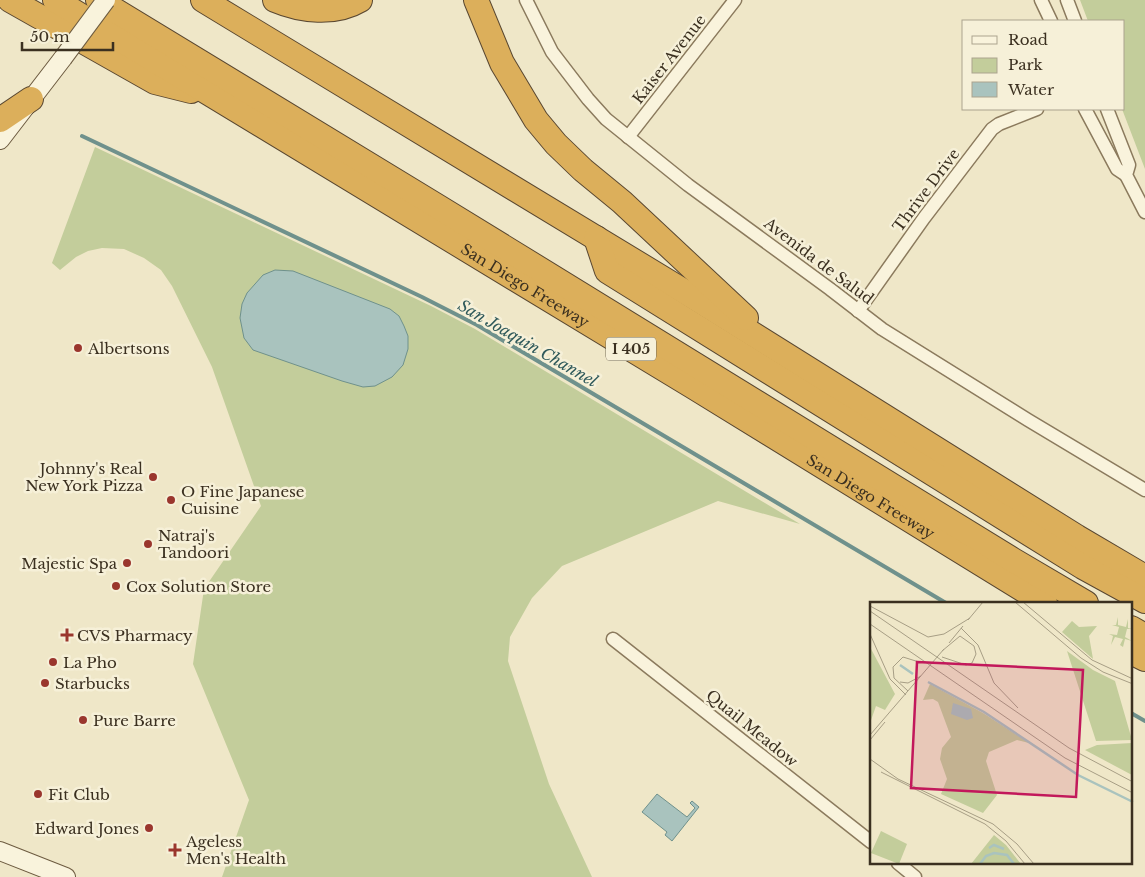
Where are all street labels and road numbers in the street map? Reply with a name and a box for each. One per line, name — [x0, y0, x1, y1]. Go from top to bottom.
street label: Kaiser Avenue — [628, 11, 710, 107]
street label: Thrive Drive — [889, 145, 963, 235]
street label: Avenida de Salud — [760, 213, 878, 308]
street label: San Diego Freeway — [458, 239, 593, 331]
road number: I 405 — [606, 338, 656, 360]
street label: San Diego Freeway — [804, 450, 939, 543]
street label: Quail Meadow — [702, 685, 802, 771]

